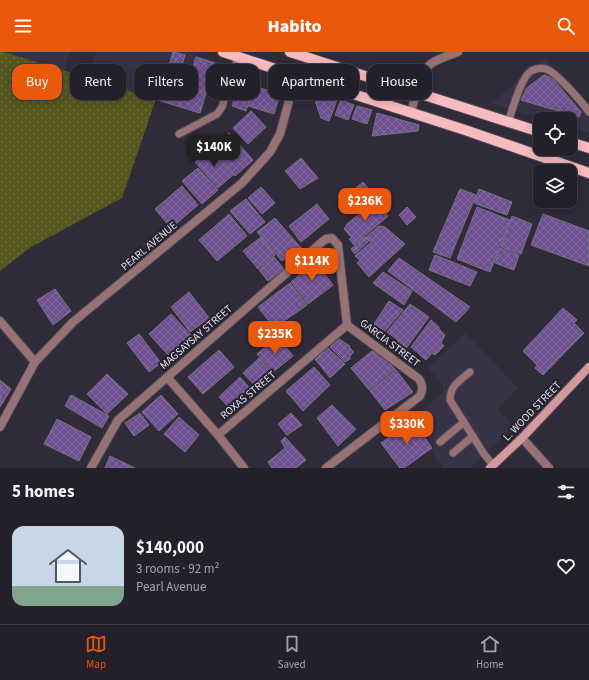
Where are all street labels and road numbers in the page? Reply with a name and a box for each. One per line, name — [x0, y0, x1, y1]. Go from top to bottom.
street label: PEARL AVENUE — [118, 218, 180, 274]
street label: MAGSAYSAY STREET — [156, 301, 236, 373]
street label: GARCIA STREET — [357, 315, 423, 371]
street label: ROXAS STREET — [217, 367, 279, 423]
street label: L. WOOD STREET — [500, 378, 564, 444]

